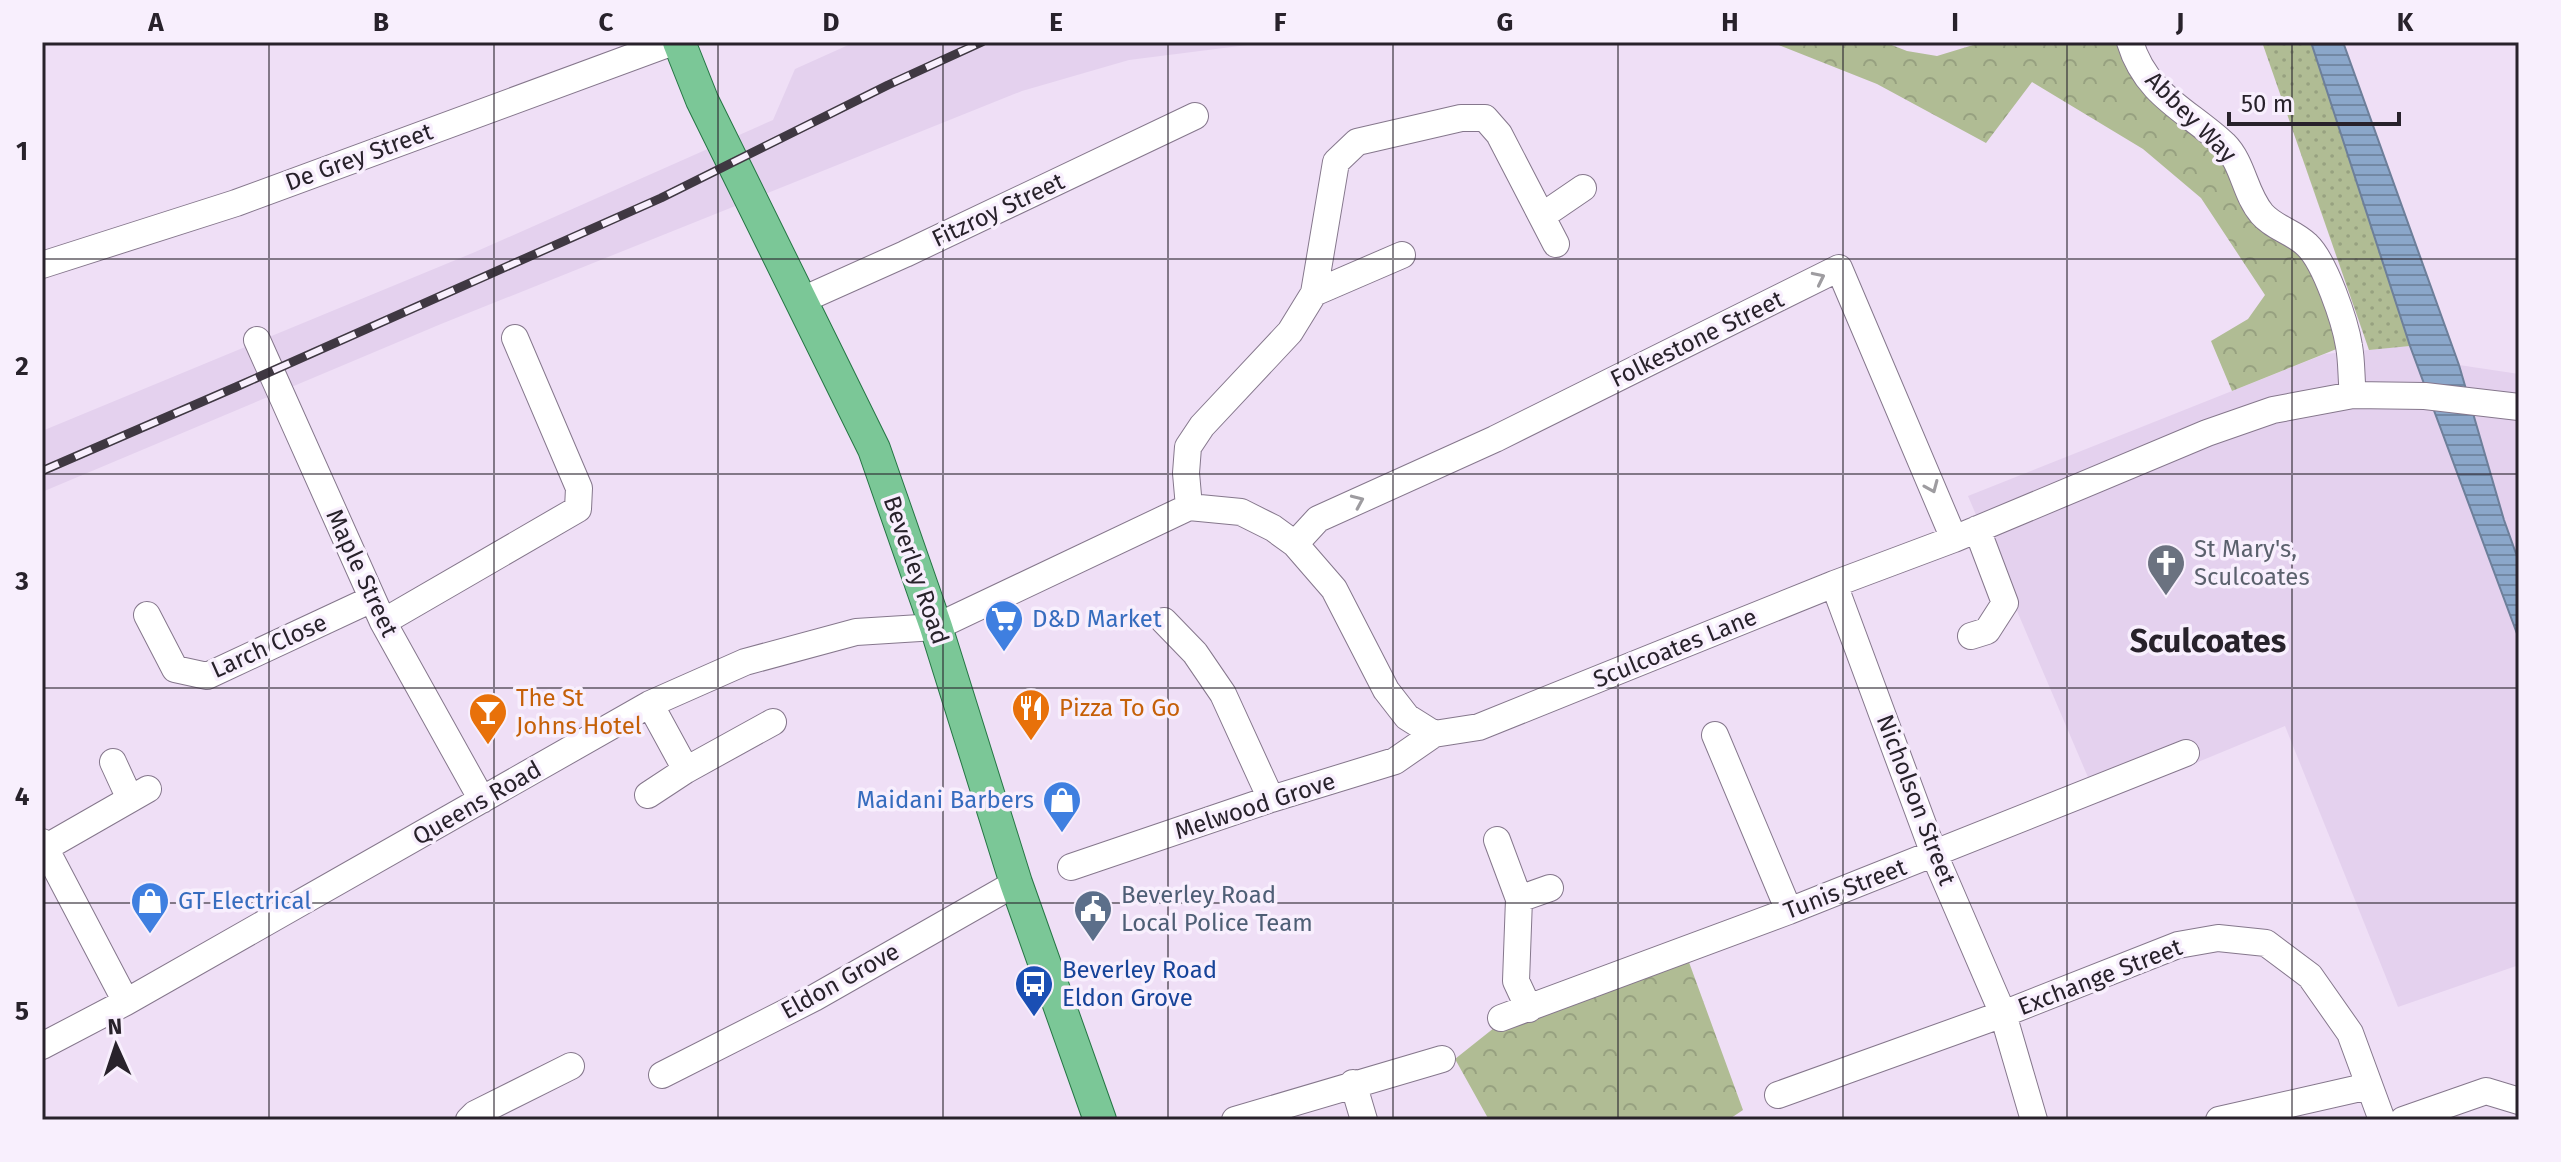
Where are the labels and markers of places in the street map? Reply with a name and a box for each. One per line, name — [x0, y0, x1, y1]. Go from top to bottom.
place label: St Mary's, Sculcoates — [2194, 535, 2310, 591]
church icon: St Mary's, Sculcoates — [2145, 542, 2187, 597]
supermarket icon: D&D Market — [983, 598, 1025, 653]
place label: D&D Market — [1032, 605, 1162, 633]
place label: The St Johns Hotel — [516, 684, 642, 740]
restaurant icon: Pizza To Go — [1010, 687, 1052, 742]
bar icon: The St Johns Hotel — [467, 691, 509, 746]
place label: Pizza To Go — [1059, 694, 1180, 722]
shop icon: Maidani Barbers — [1041, 779, 1083, 834]
place label: Maidani Barbers — [857, 786, 1034, 814]
shop icon: GT Electrical — [129, 880, 171, 935]
place label: Beverley Road Local Police Team — [1121, 881, 1313, 937]
place label: GT Electrical — [178, 887, 311, 915]
public building icon: Beverley Road Local Police Team — [1072, 888, 1114, 943]
place label: Beverley Road Eldon Grove — [1062, 956, 1217, 1012]
bus stop icon: Beverley Road Eldon Grove — [1013, 963, 1055, 1018]

